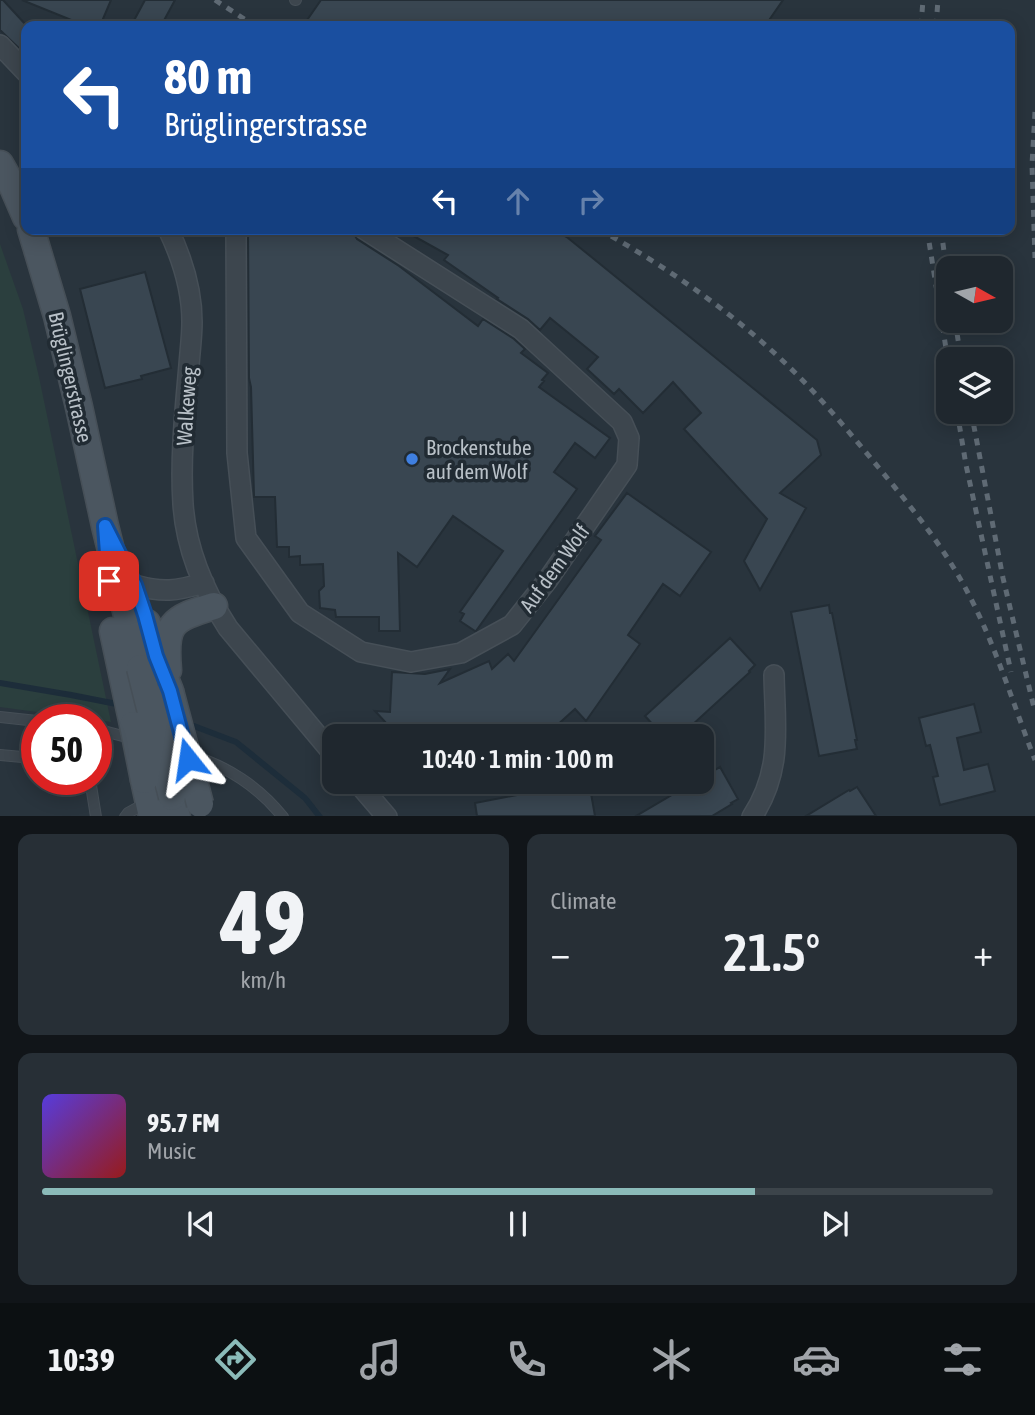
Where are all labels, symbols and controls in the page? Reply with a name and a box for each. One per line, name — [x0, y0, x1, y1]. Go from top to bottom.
text: 80 m — [164, 48, 252, 104]
icon: left — [49, 49, 140, 140]
text: Brüglingerstrasse — [164, 106, 368, 143]
icon: left — [426, 182, 464, 220]
icon: ahead — [499, 182, 537, 220]
icon: right — [572, 182, 610, 220]
north arrow — [936, 256, 1013, 332]
map controls — [936, 256, 1013, 424]
street label: Brüglingerstrasse — [44, 309, 98, 445]
button: layers — [936, 347, 1013, 424]
street label: Walkeweg — [171, 366, 201, 446]
place label: Brockenstube auf dem Wolf — [426, 435, 531, 483]
marker: Brockenstube auf dem Wolf — [404, 451, 420, 467]
street label: Auf dem Wolf — [514, 519, 594, 616]
pin — [79, 551, 139, 611]
icon: arrive — [90, 562, 128, 600]
speed limit sign: 50 — [21, 704, 112, 795]
position arrow — [151, 722, 225, 796]
text: 10:40 · 1 min · 100 m — [422, 744, 614, 774]
text: 49 — [220, 869, 306, 973]
text: Climate — [551, 888, 616, 914]
text: 21.5° — [723, 922, 820, 982]
text: − — [551, 931, 570, 974]
text: + — [973, 931, 993, 974]
text: km/h — [240, 967, 286, 993]
text: 95.7 FM — [147, 1108, 220, 1138]
text: Music — [147, 1138, 195, 1164]
icon: previous — [182, 1205, 220, 1243]
icon: pause — [499, 1205, 537, 1243]
icon: next — [816, 1205, 854, 1243]
icon: directions — [211, 1335, 260, 1384]
icon: music — [356, 1335, 405, 1384]
icon: phone — [502, 1335, 551, 1384]
icon: climate — [647, 1335, 696, 1384]
icon: car — [792, 1335, 841, 1384]
icon: filters — [938, 1335, 987, 1384]
text: 10:39 — [48, 1341, 115, 1378]

